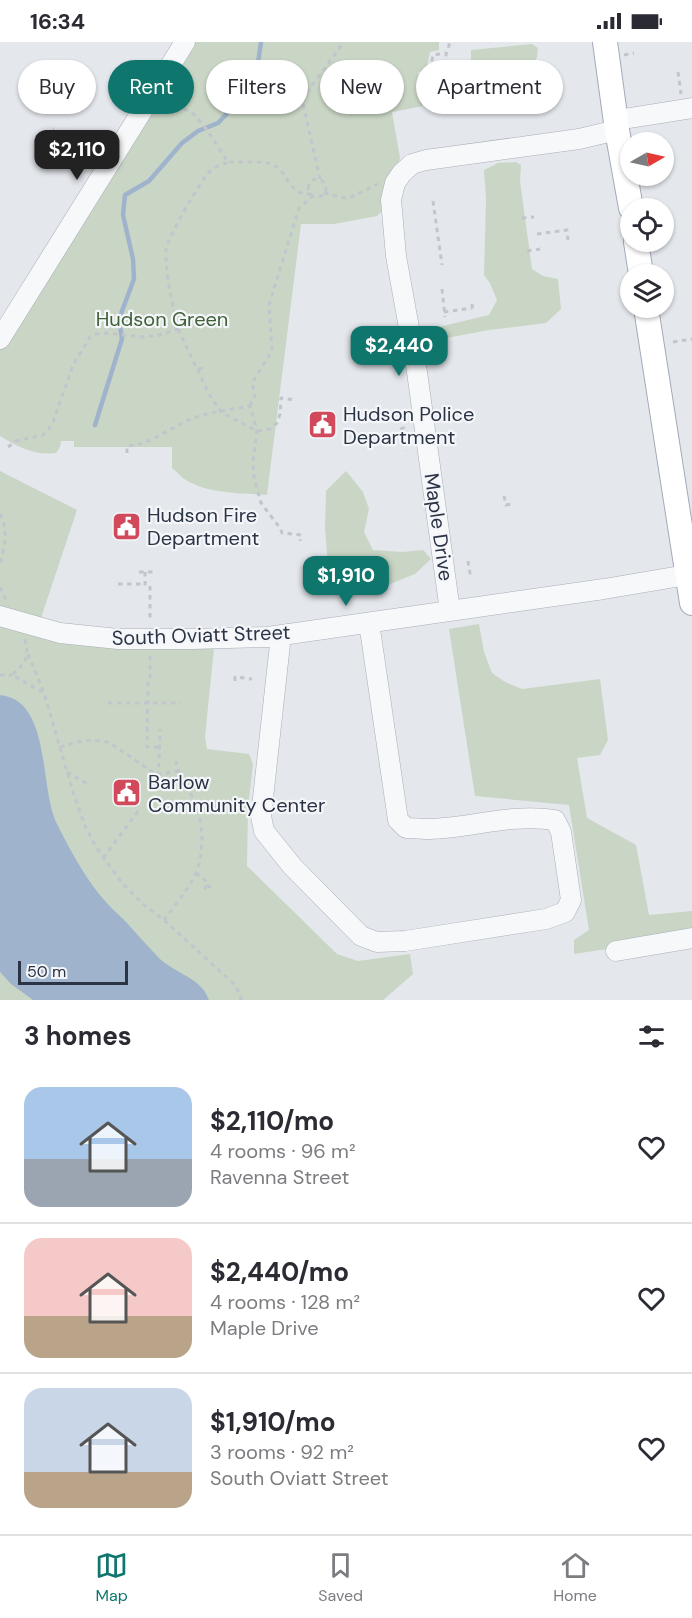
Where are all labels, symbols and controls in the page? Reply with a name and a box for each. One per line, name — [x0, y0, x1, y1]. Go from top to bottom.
text: 16:34 — [30, 7, 85, 36]
chip: Buy — [18, 60, 96, 114]
chip: Rent — [108, 60, 194, 114]
chip: Filters — [206, 60, 308, 114]
chip: New — [320, 60, 404, 114]
chip: Apartment — [416, 60, 563, 114]
pin: $2,110 — [28, 130, 126, 181]
north arrow — [620, 132, 674, 186]
map controls — [620, 132, 674, 318]
text: $2,110 — [48, 136, 106, 162]
button: locate — [620, 198, 674, 252]
button: layers — [620, 264, 674, 318]
park label: Hudson Green — [96, 306, 228, 332]
pin: $2,440 — [350, 326, 448, 377]
text: $2,440 — [365, 332, 433, 358]
place label: Hudson Police Department — [343, 401, 474, 450]
public building icon: Hudson Police Department — [306, 409, 338, 441]
street label: Maple Drive — [419, 471, 459, 583]
place label: Hudson Fire Department — [147, 502, 259, 551]
public building icon: Hudson Fire Department — [110, 511, 142, 543]
pin: $1,910 — [297, 556, 395, 607]
text: $1,910 — [317, 562, 375, 588]
street label: South Oviatt Street — [111, 619, 291, 651]
place label: Barlow Community Center — [148, 769, 325, 818]
public building icon: Barlow Community Center — [111, 777, 143, 809]
scale bar — [18, 958, 128, 986]
text: 50 m — [27, 961, 66, 982]
text: 3 homes — [24, 1019, 132, 1053]
icon: filters — [635, 1020, 668, 1053]
text: $2,110/mo — [210, 1104, 334, 1138]
icon: home — [72, 1111, 144, 1183]
icon: heart — [635, 1131, 668, 1164]
text: 4 rooms · 96 m² — [210, 1138, 356, 1164]
text: Ravenna Street — [210, 1164, 349, 1190]
text: $2,440/mo — [210, 1255, 349, 1289]
icon: home — [72, 1262, 144, 1334]
icon: heart — [635, 1282, 668, 1315]
text: 4 rooms · 128 m² — [210, 1289, 360, 1315]
text: Maple Drive — [210, 1315, 319, 1341]
text: $1,910/mo — [210, 1405, 336, 1439]
icon: home — [72, 1412, 144, 1484]
icon: heart — [635, 1432, 668, 1465]
text: 3 rooms · 92 m² — [210, 1439, 354, 1465]
text: South Oviatt Street — [210, 1465, 389, 1491]
tab: Map — [95, 1549, 128, 1606]
tab: Saved — [318, 1549, 363, 1606]
tab: Home — [553, 1549, 597, 1606]

